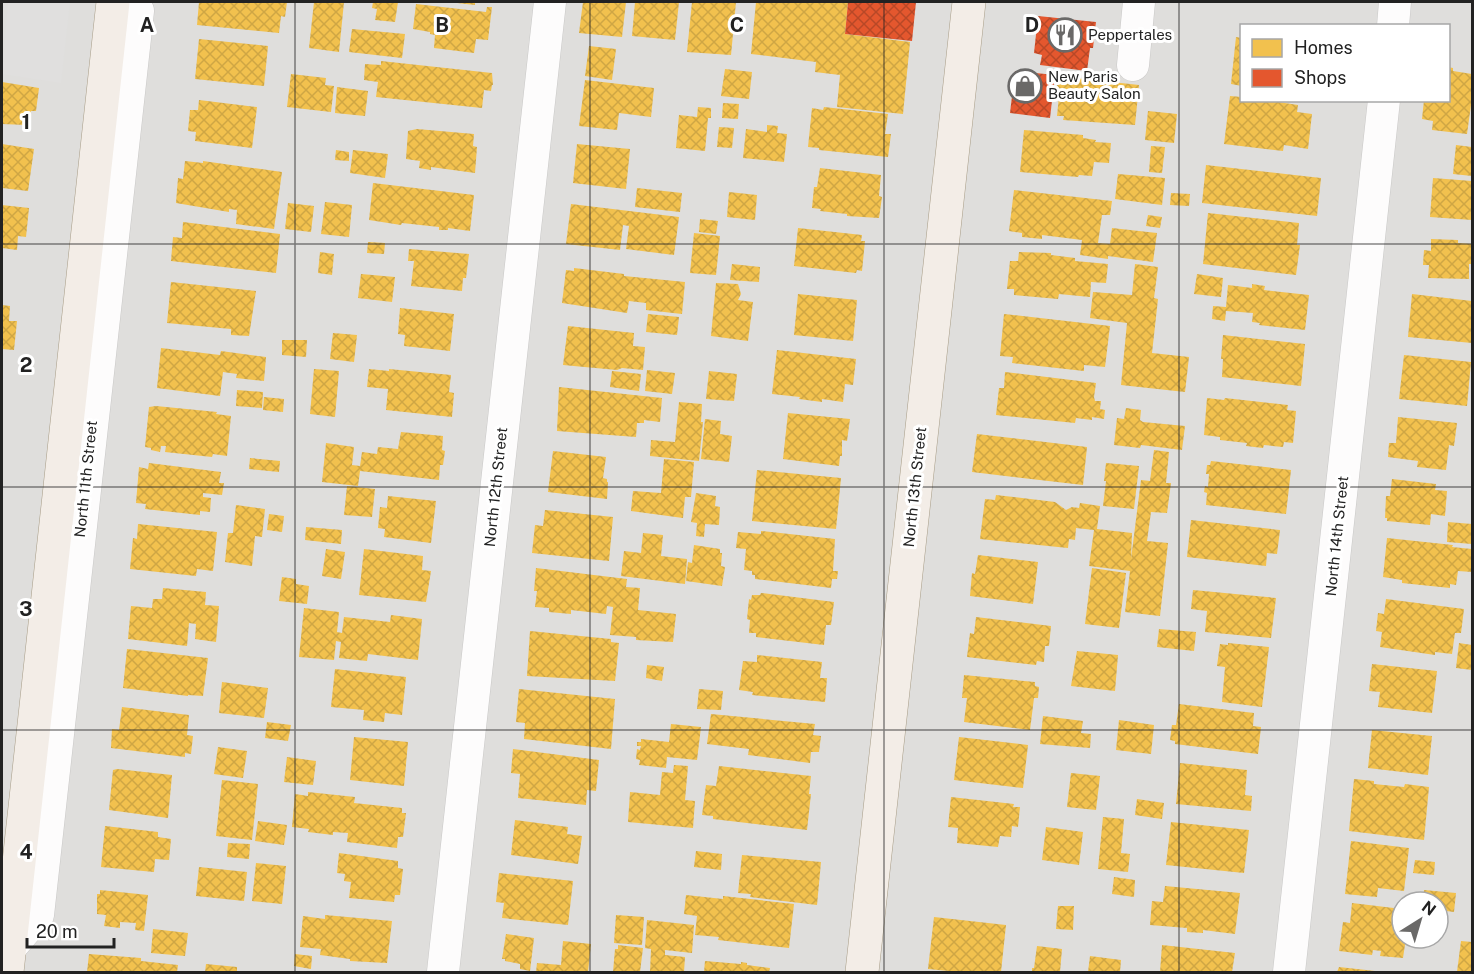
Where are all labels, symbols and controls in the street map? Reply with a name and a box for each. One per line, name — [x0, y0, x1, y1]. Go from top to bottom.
text: A — [140, 13, 154, 37]
text: B — [435, 13, 449, 37]
text: C — [730, 13, 744, 37]
text: D — [1025, 13, 1039, 37]
restaurant icon: Peppertales — [1047, 17, 1083, 53]
legend — [1240, 24, 1450, 102]
place label: Peppertales — [1088, 26, 1172, 43]
text: Homes — [1294, 37, 1353, 58]
text: Shops — [1294, 67, 1346, 88]
shop icon: New Paris Beauty Salon — [1007, 68, 1043, 104]
place label: New Paris Beauty Salon — [1048, 68, 1141, 102]
text: 1 — [22, 110, 30, 134]
text: 2 — [20, 353, 32, 377]
street label: North 11th Street — [71, 419, 100, 538]
street label: North 12th Street — [481, 426, 510, 548]
street label: North 13th Street — [900, 426, 929, 548]
street label: North 14th Street — [1322, 475, 1351, 597]
text: 3 — [19, 597, 33, 621]
text: 4 — [19, 840, 33, 864]
north arrow — [1390, 890, 1450, 950]
text: N — [1418, 897, 1439, 920]
scale bar — [27, 911, 114, 949]
text: 20 m — [36, 921, 78, 942]

